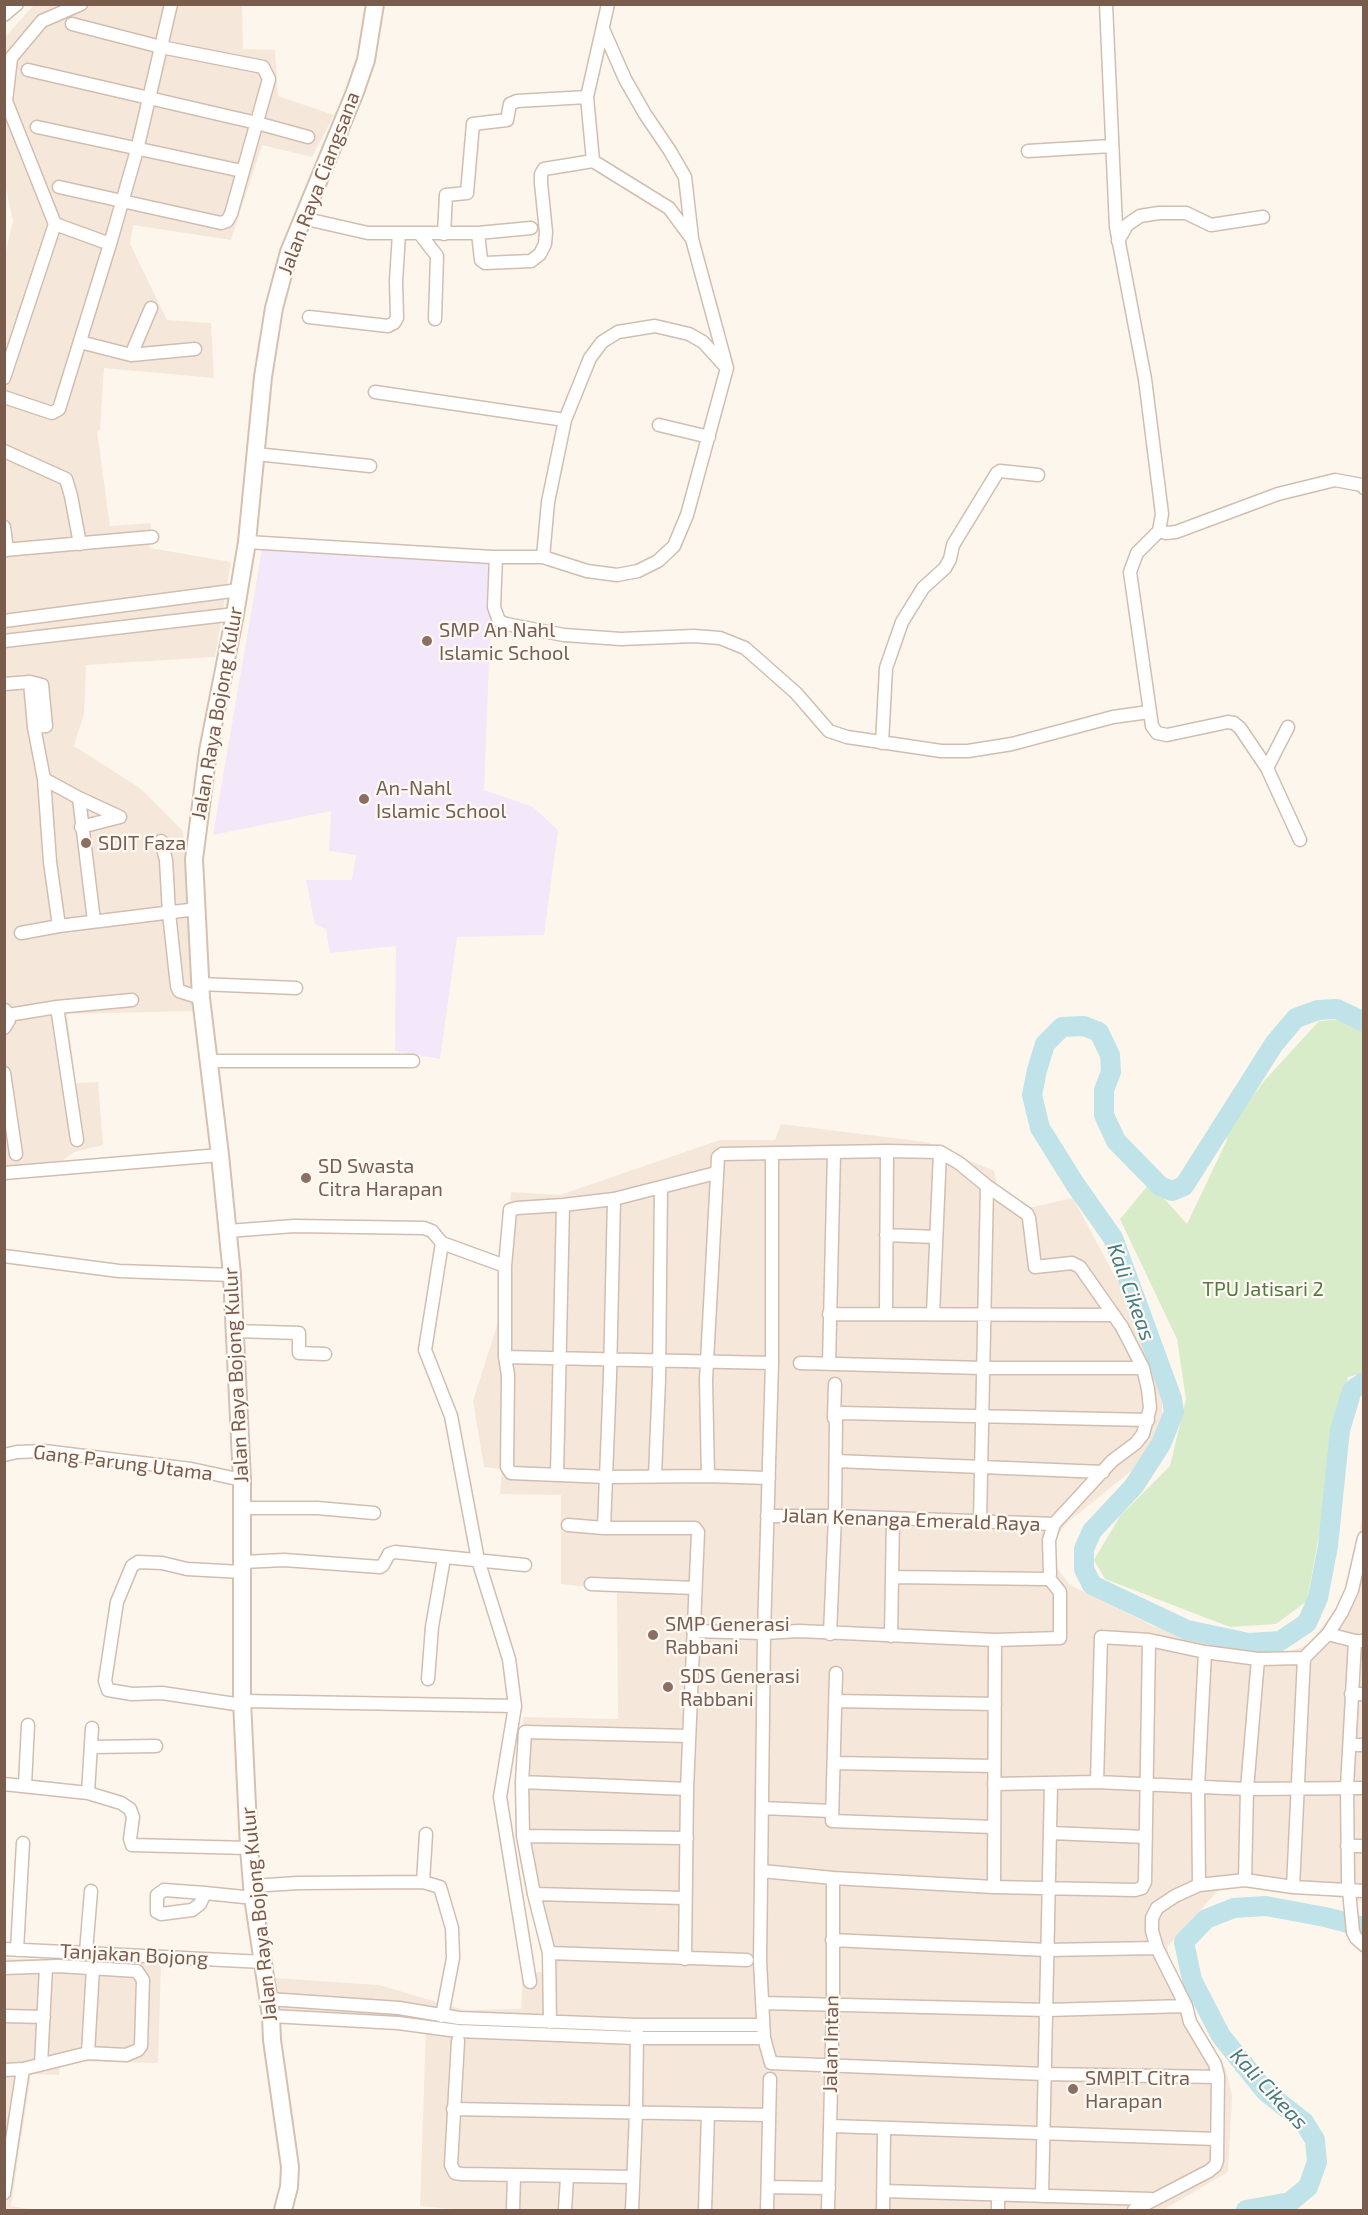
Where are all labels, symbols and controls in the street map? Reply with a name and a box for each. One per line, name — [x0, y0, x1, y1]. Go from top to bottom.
street label: Jalan Raya Ciangsana — [273, 88, 365, 278]
street label: Jalan Raya Bojong Kulur — [186, 605, 248, 821]
place label: SMP An Nahl Islamic School — [439, 618, 569, 665]
marker: SMP An Nahl Islamic School — [420, 634, 434, 648]
place label: An-Nahl Islamic School — [376, 776, 506, 823]
marker: An-Nahl Islamic School — [357, 792, 371, 806]
place label: SDIT Faza — [98, 831, 186, 855]
marker: SDIT Faza — [79, 836, 93, 850]
place label: SD Swasta Citra Harapan — [318, 1154, 443, 1201]
marker: SD Swasta Citra Harapan — [299, 1171, 313, 1185]
water label: Kali Cikeas — [1102, 1240, 1160, 1344]
street label: Jalan Raya Bojong Kulur — [218, 1267, 254, 1483]
park label: TPU Jatisari 2 — [1202, 1277, 1324, 1301]
street label: Gang Parung Utama — [32, 1440, 214, 1486]
street label: Jalan Kenanga Emerald Raya — [781, 1503, 1041, 1537]
place label: SMP Generasi Rabbani — [665, 1612, 790, 1659]
marker: SMP Generasi Rabbani — [646, 1628, 660, 1642]
place label: SDS Generasi Rabbani — [680, 1664, 800, 1711]
marker: SDS Generasi Rabbani — [661, 1680, 675, 1694]
street label: Jalan Raya Bojong Kulur — [236, 1805, 282, 2023]
street label: Tanjakan Bojong — [59, 1939, 209, 1971]
street label: Jalan Intan — [818, 1995, 844, 2093]
water label: Kali Cikeas — [1225, 2043, 1313, 2135]
place label: SMPIT Citra Harapan — [1085, 2066, 1190, 2113]
marker: SMPIT Citra Harapan — [1066, 2082, 1080, 2096]

